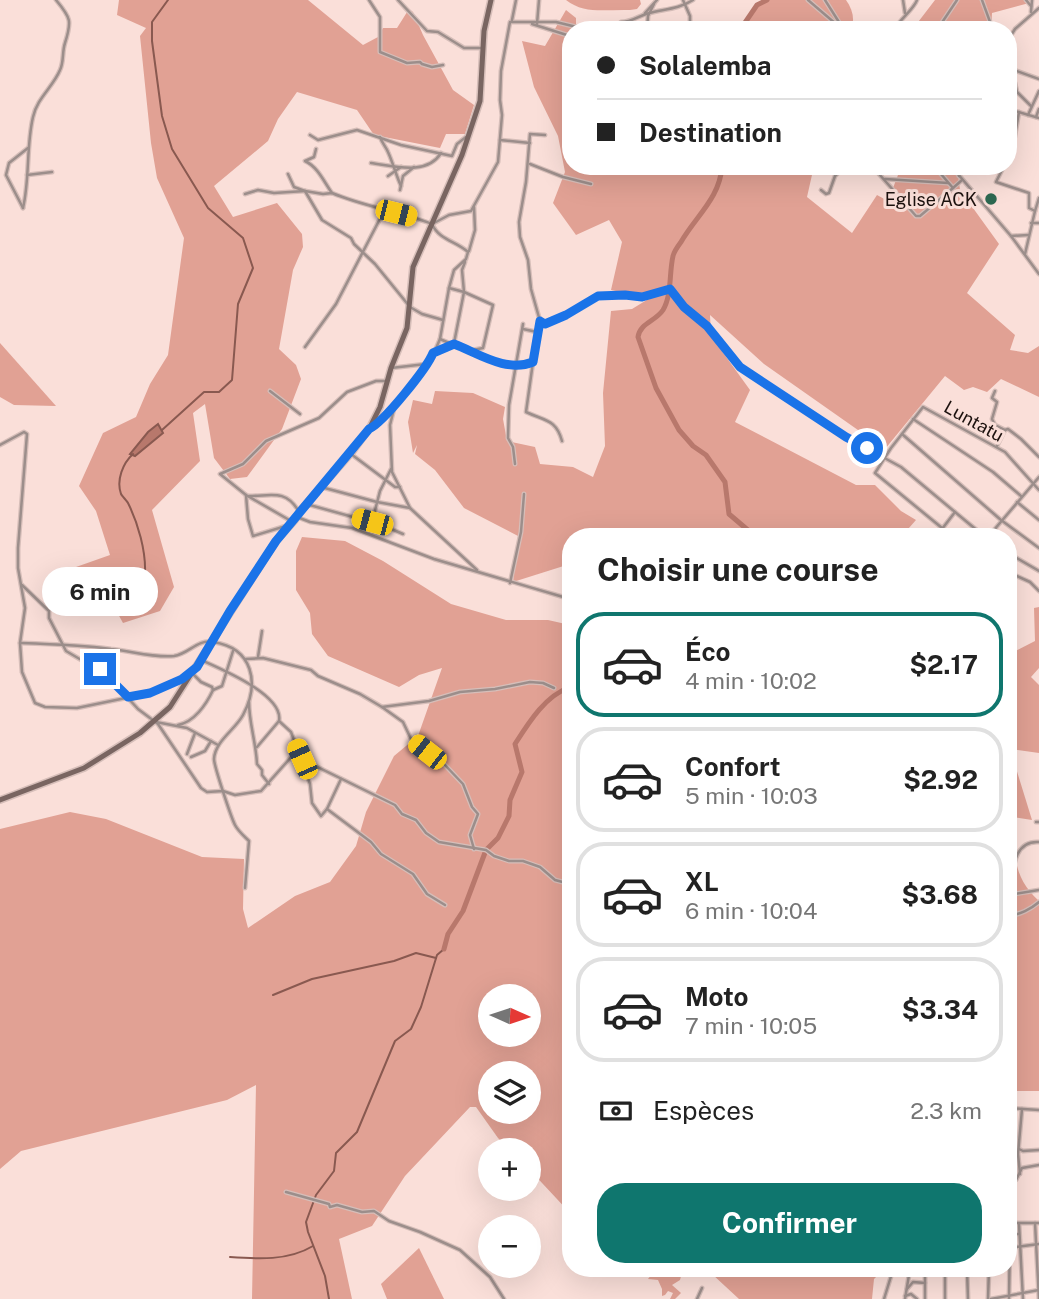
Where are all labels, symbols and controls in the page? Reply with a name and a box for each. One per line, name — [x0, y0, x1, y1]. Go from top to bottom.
text: Solalemba — [639, 50, 771, 81]
text: Destination — [639, 117, 782, 148]
place label: Eglise ACK — [885, 189, 977, 210]
marker: Eglise ACK — [983, 191, 999, 207]
car — [374, 198, 419, 228]
street label: Luntatu — [941, 396, 1007, 446]
route start — [851, 432, 883, 464]
car — [349, 506, 396, 538]
text: Choisir une course — [597, 551, 879, 588]
callout: 6 min — [42, 568, 158, 616]
text: 6 min — [70, 578, 130, 605]
icon: car — [601, 633, 664, 696]
text: Éco — [685, 636, 731, 667]
text: $2.17 — [909, 649, 978, 680]
route end — [84, 653, 116, 685]
text: 4 min · 10:02 — [685, 667, 817, 694]
car — [404, 731, 451, 773]
car — [284, 736, 321, 782]
icon: car — [601, 748, 664, 811]
text: Confort — [685, 751, 781, 782]
text: $2.92 — [903, 764, 978, 795]
text: 5 min · 10:03 — [685, 782, 818, 809]
icon: car — [601, 863, 664, 926]
text: XL — [685, 866, 719, 897]
text: $3.68 — [901, 879, 978, 910]
text: 6 min · 10:04 — [685, 897, 817, 924]
icon: car — [601, 978, 664, 1041]
text: Moto — [685, 981, 748, 1012]
north arrow — [478, 984, 541, 1046]
map controls — [478, 984, 541, 1278]
text: $3.34 — [902, 994, 978, 1025]
text: 7 min · 10:05 — [685, 1012, 817, 1039]
button: layers — [478, 1061, 541, 1124]
icon: cash — [597, 1092, 635, 1130]
text: Espèces — [653, 1095, 754, 1126]
text: 2.3 km — [910, 1097, 982, 1124]
button: + — [478, 1138, 541, 1201]
button: Confirmer — [597, 1183, 982, 1263]
button: − — [478, 1215, 541, 1278]

